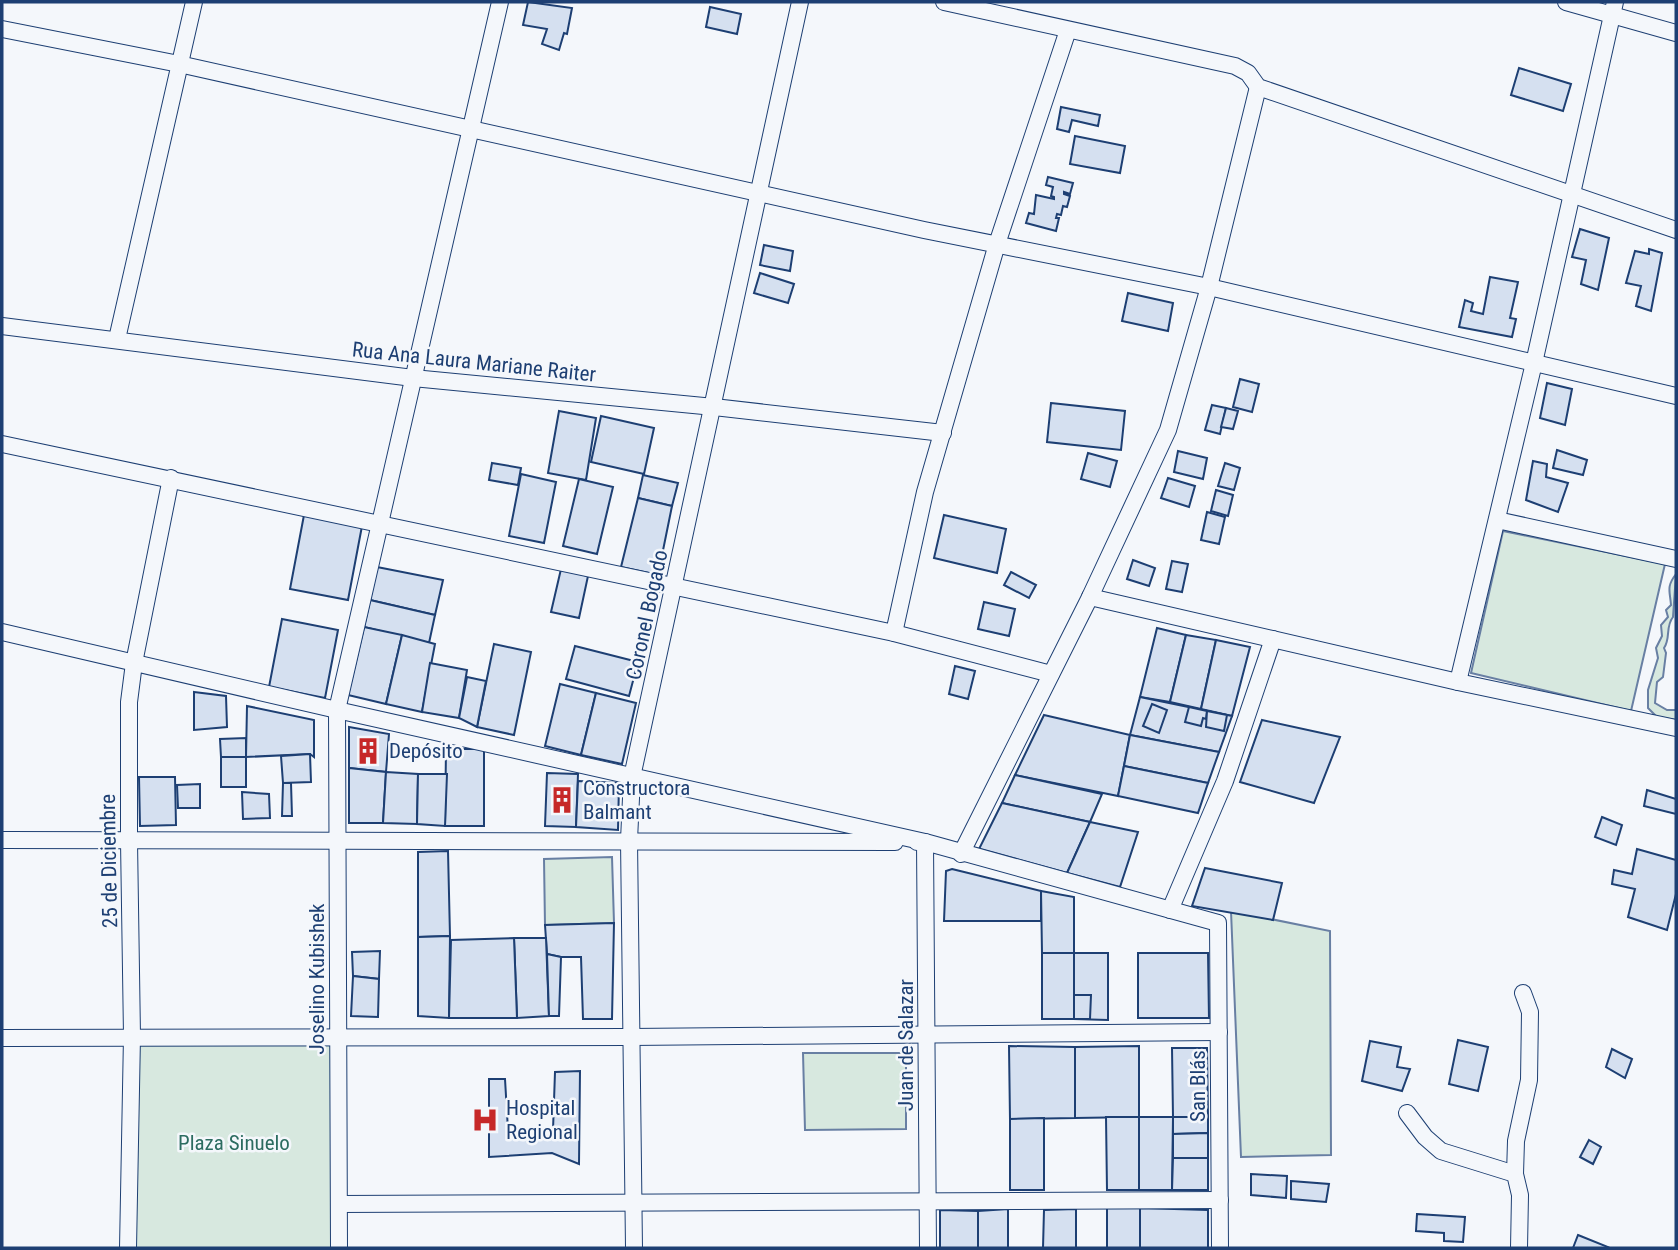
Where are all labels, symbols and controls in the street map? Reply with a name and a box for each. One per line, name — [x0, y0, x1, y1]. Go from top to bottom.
street label: Rua Ana Laura Mariane Raiter — [351, 337, 597, 387]
street label: Coronel Bogado — [622, 548, 672, 682]
building icon: Depósito — [353, 736, 383, 766]
place label: Depósito — [389, 739, 463, 763]
place label: Constructora Balmant — [583, 776, 690, 824]
building icon: Constructora Balmant — [547, 785, 577, 815]
street label: 25 de Diciembre — [96, 794, 122, 928]
street label: Joselino Kubishek — [305, 903, 329, 1054]
street label: Juan de Salazar — [894, 979, 918, 1111]
street label: San Blás — [1186, 1050, 1210, 1122]
place label: Hospital Regional — [506, 1096, 578, 1144]
hospital icon: Hospital Regional — [470, 1105, 500, 1135]
park label: Plaza Sinuelo — [178, 1131, 290, 1155]

